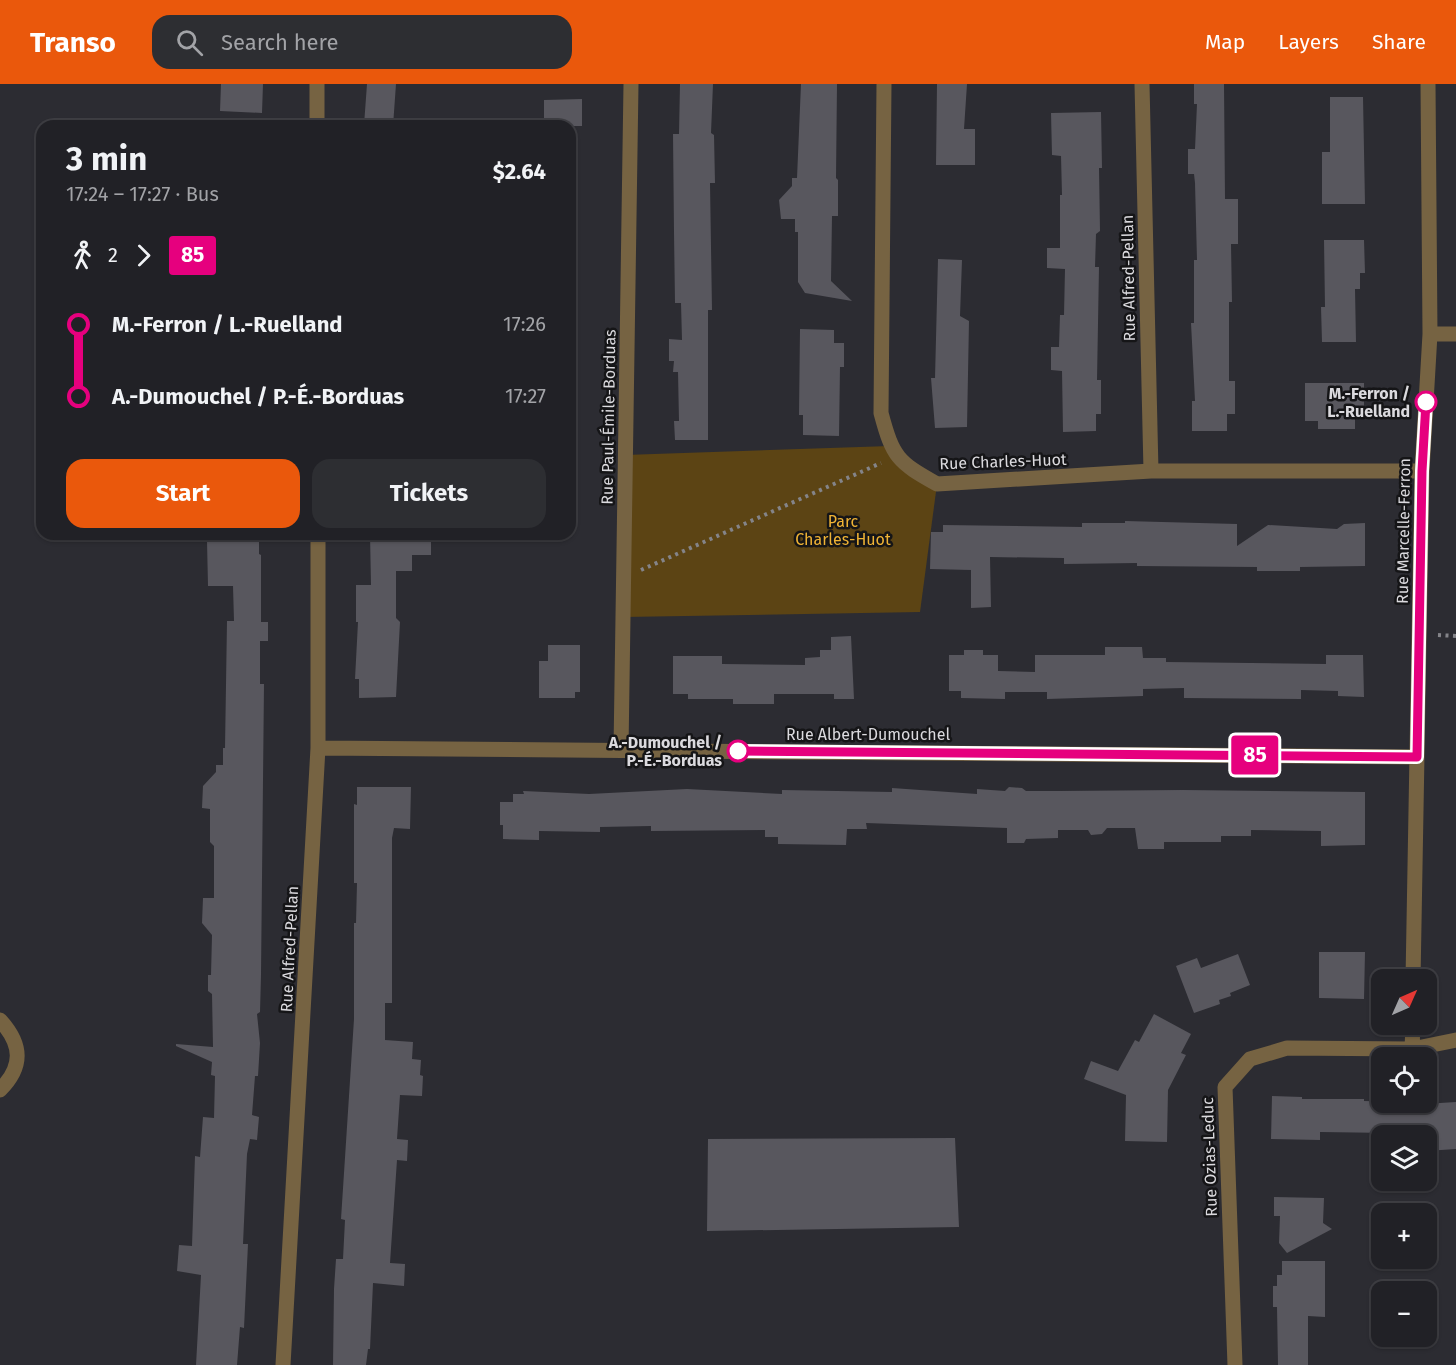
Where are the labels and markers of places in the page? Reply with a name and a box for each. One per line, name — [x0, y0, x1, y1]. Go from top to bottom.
place label: M.-Ferron / L.-Ruelland — [1327, 384, 1410, 421]
marker: M.-Ferron / L.-Ruelland — [1415, 391, 1437, 413]
place label: A.-Dumouchel / P.-É.-Borduas — [608, 733, 722, 770]
marker: A.-Dumouchel / P.-É.-Borduas — [727, 740, 749, 762]

